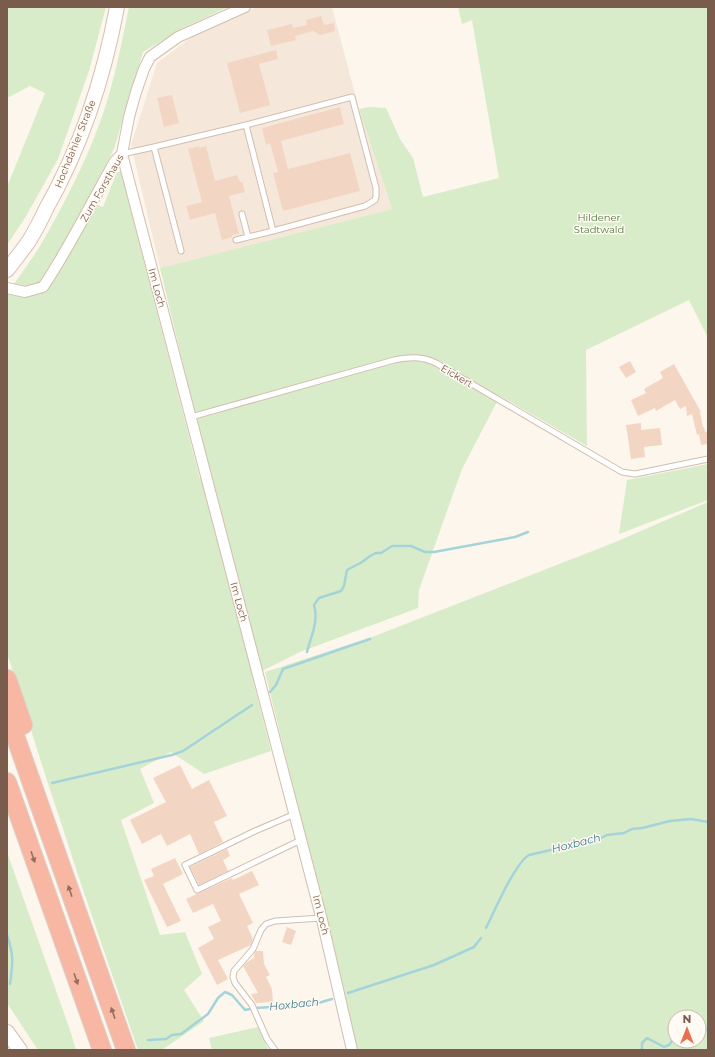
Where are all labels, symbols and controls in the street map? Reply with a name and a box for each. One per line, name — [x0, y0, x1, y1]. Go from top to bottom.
street label: Hochdahler Straße — [51, 98, 99, 190]
street label: Zum Forsthaus — [77, 152, 127, 224]
park label: Hildener Stadtwald — [574, 211, 624, 236]
street label: Im Loch — [145, 267, 169, 309]
street label: Eickert — [439, 362, 475, 390]
street label: Im Loch — [227, 581, 251, 623]
water label: Hoxbach — [550, 830, 602, 856]
one-way arrow — [31, 851, 37, 863]
one-way arrow — [66, 884, 72, 896]
street label: Im Loch — [310, 894, 332, 936]
one-way arrow — [74, 974, 80, 986]
water label: Hoxbach — [268, 994, 320, 1014]
one-way arrow — [110, 1007, 116, 1019]
north arrow — [667, 1009, 707, 1049]
text: N — [683, 1012, 691, 1026]

